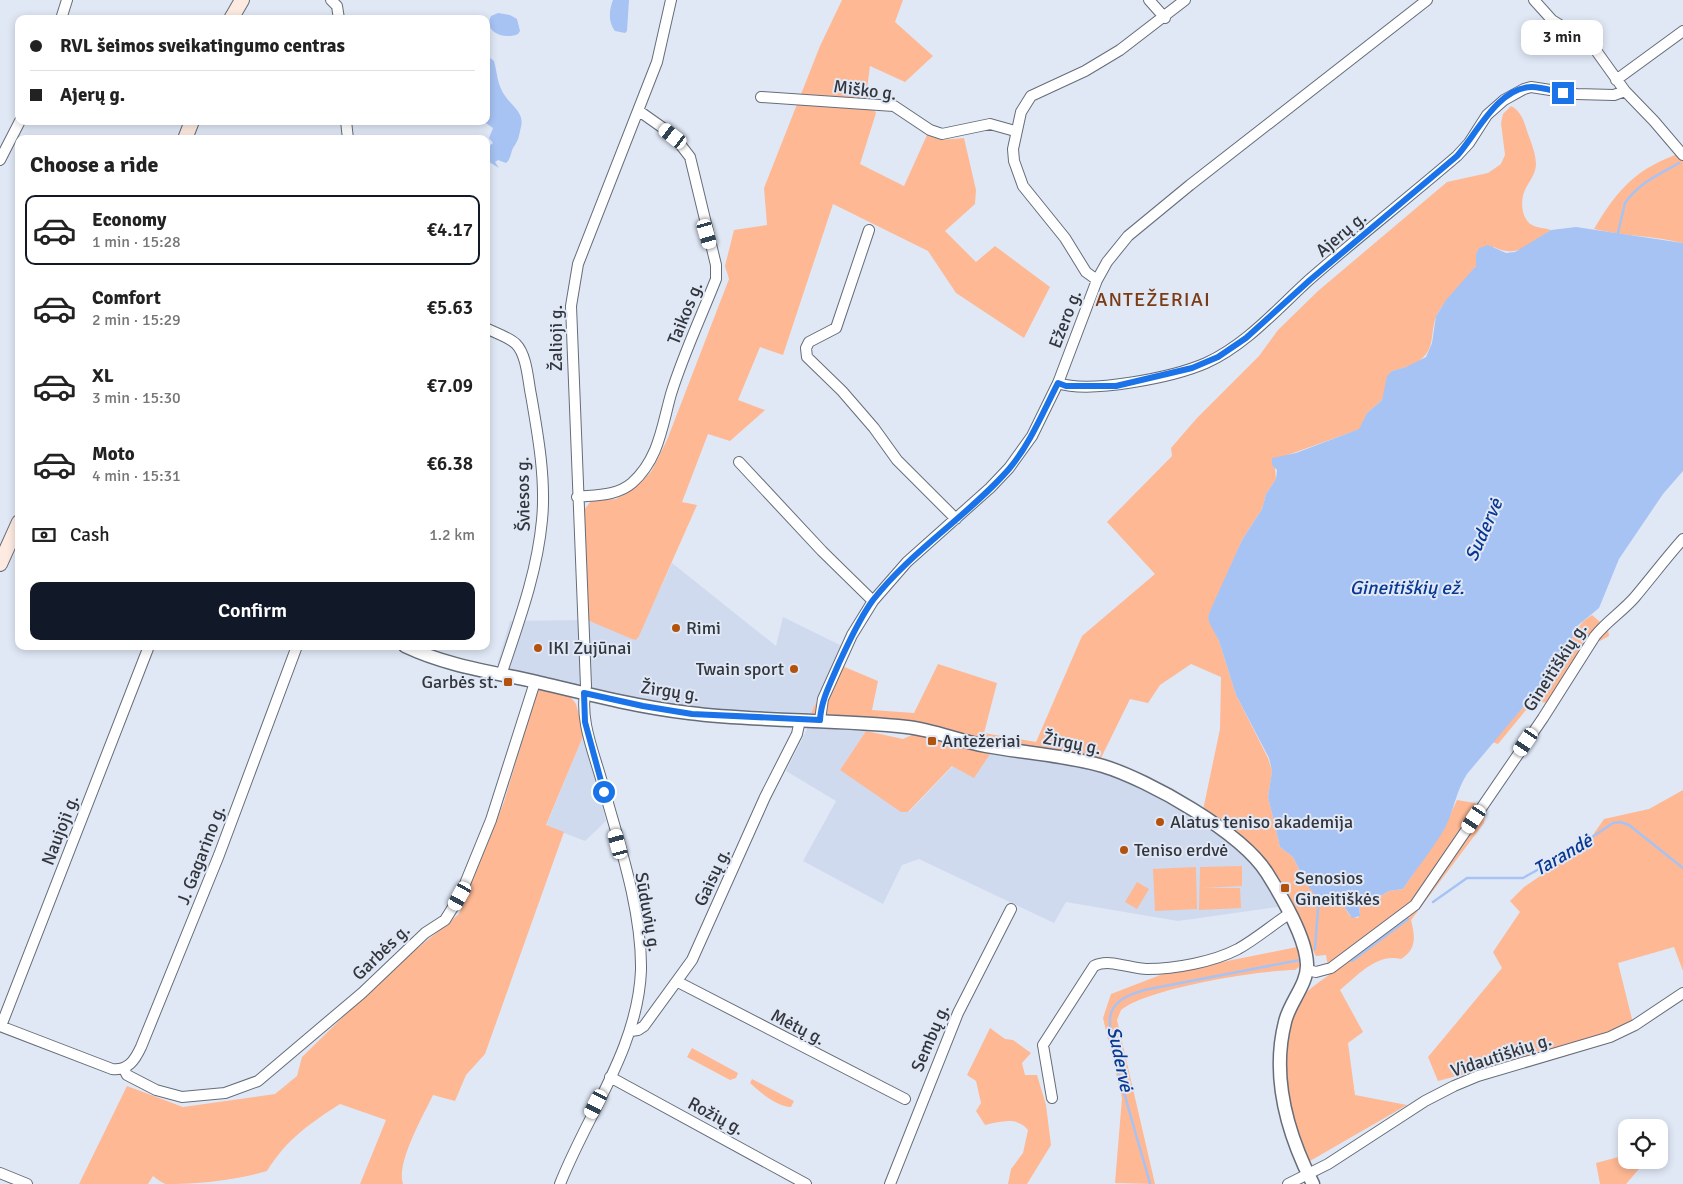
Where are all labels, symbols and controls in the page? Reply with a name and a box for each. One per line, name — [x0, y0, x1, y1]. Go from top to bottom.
callout: 3 min — [1522, 21, 1604, 56]
text: 3 min — [1543, 27, 1581, 47]
text: RVL šeimos sveikatingumo centras — [60, 34, 345, 58]
street label: Miško g. — [832, 75, 898, 105]
route end — [1552, 82, 1574, 104]
text: Ajerų g. — [60, 83, 125, 107]
car — [656, 121, 689, 151]
text: Choose a ride — [30, 151, 158, 178]
street label: Ajerų g. — [1311, 206, 1371, 262]
icon: car — [32, 208, 77, 253]
text: Economy — [92, 208, 166, 232]
text: €4.17 — [427, 218, 473, 242]
car — [695, 218, 718, 250]
text: 1 min · 15:28 — [92, 232, 181, 252]
street label: Taikos g. — [662, 278, 708, 348]
icon: car — [32, 286, 77, 331]
text: Comfort — [92, 286, 161, 310]
street label: Ežero g. — [1044, 287, 1086, 351]
district label: ANTEŽERIAI — [1095, 287, 1211, 312]
text: €5.63 — [427, 296, 473, 320]
street label: Žalioji g. — [545, 305, 567, 371]
text: 2 min · 15:29 — [92, 310, 181, 330]
icon: car — [32, 364, 77, 409]
text: XL — [92, 364, 114, 388]
text: €7.09 — [427, 374, 473, 398]
text: 3 min · 15:30 — [92, 388, 181, 408]
icon: car — [32, 442, 77, 487]
text: Moto — [92, 442, 135, 466]
text: €6.38 — [427, 452, 473, 476]
street label: Šviesos g. — [511, 456, 535, 532]
text: 4 min · 15:31 — [92, 466, 181, 486]
water label: Sudervė — [1460, 494, 1509, 565]
icon: cash — [30, 521, 58, 549]
text: Cash — [70, 523, 110, 547]
text: 1.2 km — [429, 525, 475, 545]
water label: Gineitiškių ež. — [1350, 576, 1464, 600]
button: Confirm — [30, 582, 475, 640]
place label: Rimi — [686, 617, 721, 639]
street label: Gineitiškių g. — [1518, 619, 1592, 715]
marker: Rimi — [670, 622, 682, 634]
place label: IKI Zujūnai — [548, 637, 631, 659]
marker: IKI Zujūnai — [532, 642, 544, 654]
place label: Twain sport — [696, 658, 784, 680]
marker: Twain sport — [788, 663, 800, 675]
place label: Garbės st. — [421, 671, 498, 693]
marker: Garbės st. — [502, 676, 514, 688]
street label: Žirgų g. — [639, 676, 701, 706]
car — [1511, 725, 1540, 759]
street label: Žirgų g. — [1041, 727, 1103, 759]
place label: Antežeriai — [942, 730, 1021, 752]
marker: Antežeriai — [926, 735, 938, 747]
route start — [593, 781, 615, 803]
street label: Naujoji g. — [37, 792, 83, 868]
street label: J. Gagarino g. — [172, 802, 230, 908]
car — [1459, 802, 1488, 836]
place label: Alatus teniso akademija — [1170, 811, 1353, 833]
marker: Alatus teniso akademija — [1154, 816, 1166, 828]
car — [606, 828, 629, 860]
water label: Tarandė — [1529, 828, 1598, 881]
place label: Teniso erdvė — [1134, 839, 1228, 861]
street label: Gaisų g. — [689, 844, 735, 910]
marker: Teniso erdvė — [1118, 844, 1130, 856]
place label: Senosios Gineitiškės — [1295, 867, 1380, 910]
street label: Sūduvių g. — [630, 871, 666, 953]
car — [446, 879, 473, 913]
marker: Senosios Gineitiškės — [1279, 882, 1291, 894]
street label: Garbės g. — [347, 919, 415, 985]
street label: Sembų g. — [906, 1001, 954, 1075]
street label: Mėtų g. — [767, 1004, 829, 1050]
water label: Sudervė — [1101, 1024, 1139, 1095]
street label: Vidautiškių g. — [1448, 1028, 1554, 1082]
car — [582, 1087, 609, 1121]
street label: Rožių g. — [684, 1092, 748, 1140]
map controls — [1618, 1119, 1668, 1169]
button: locate — [1618, 1119, 1668, 1169]

